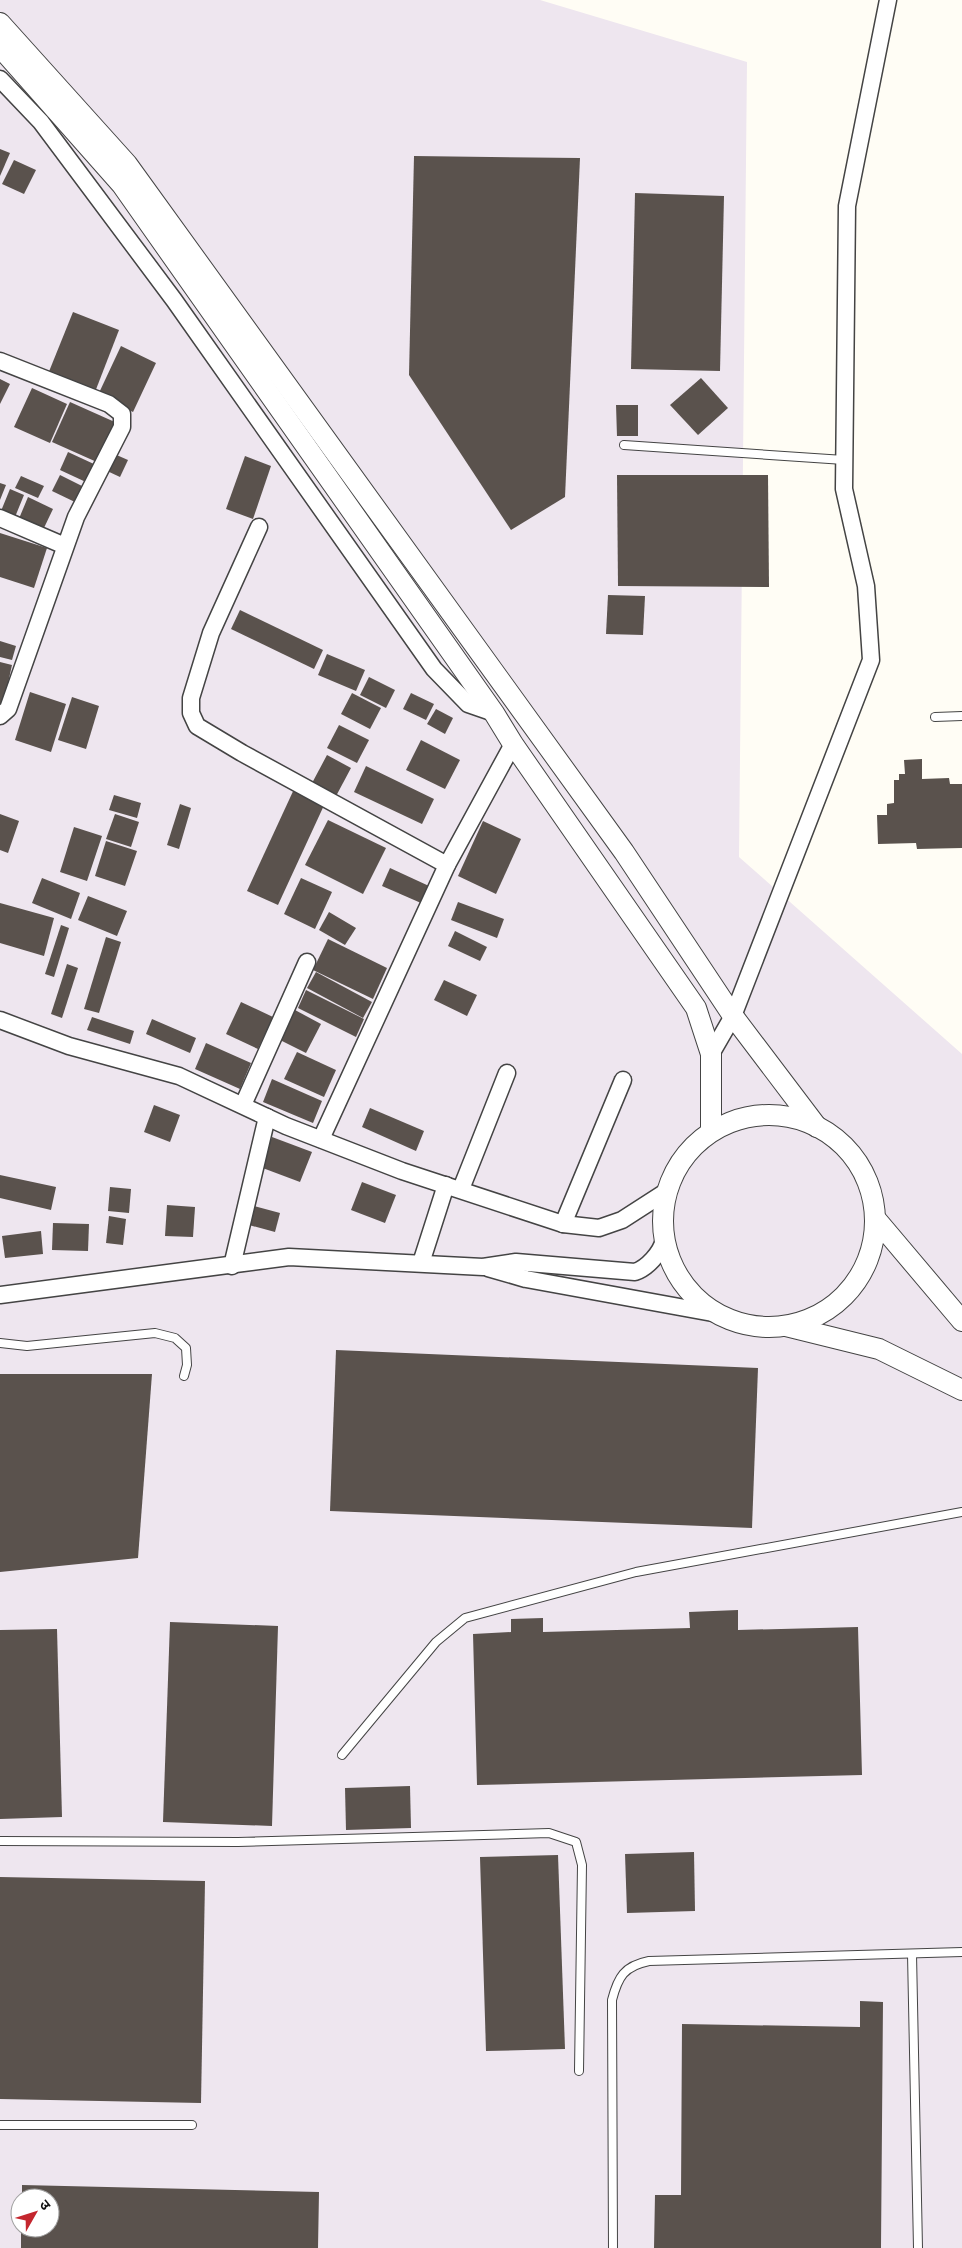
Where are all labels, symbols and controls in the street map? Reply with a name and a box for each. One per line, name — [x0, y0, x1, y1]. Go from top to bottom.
north arrow — [10, 2188, 60, 2238]
text: उ — [36, 2197, 54, 2214]

